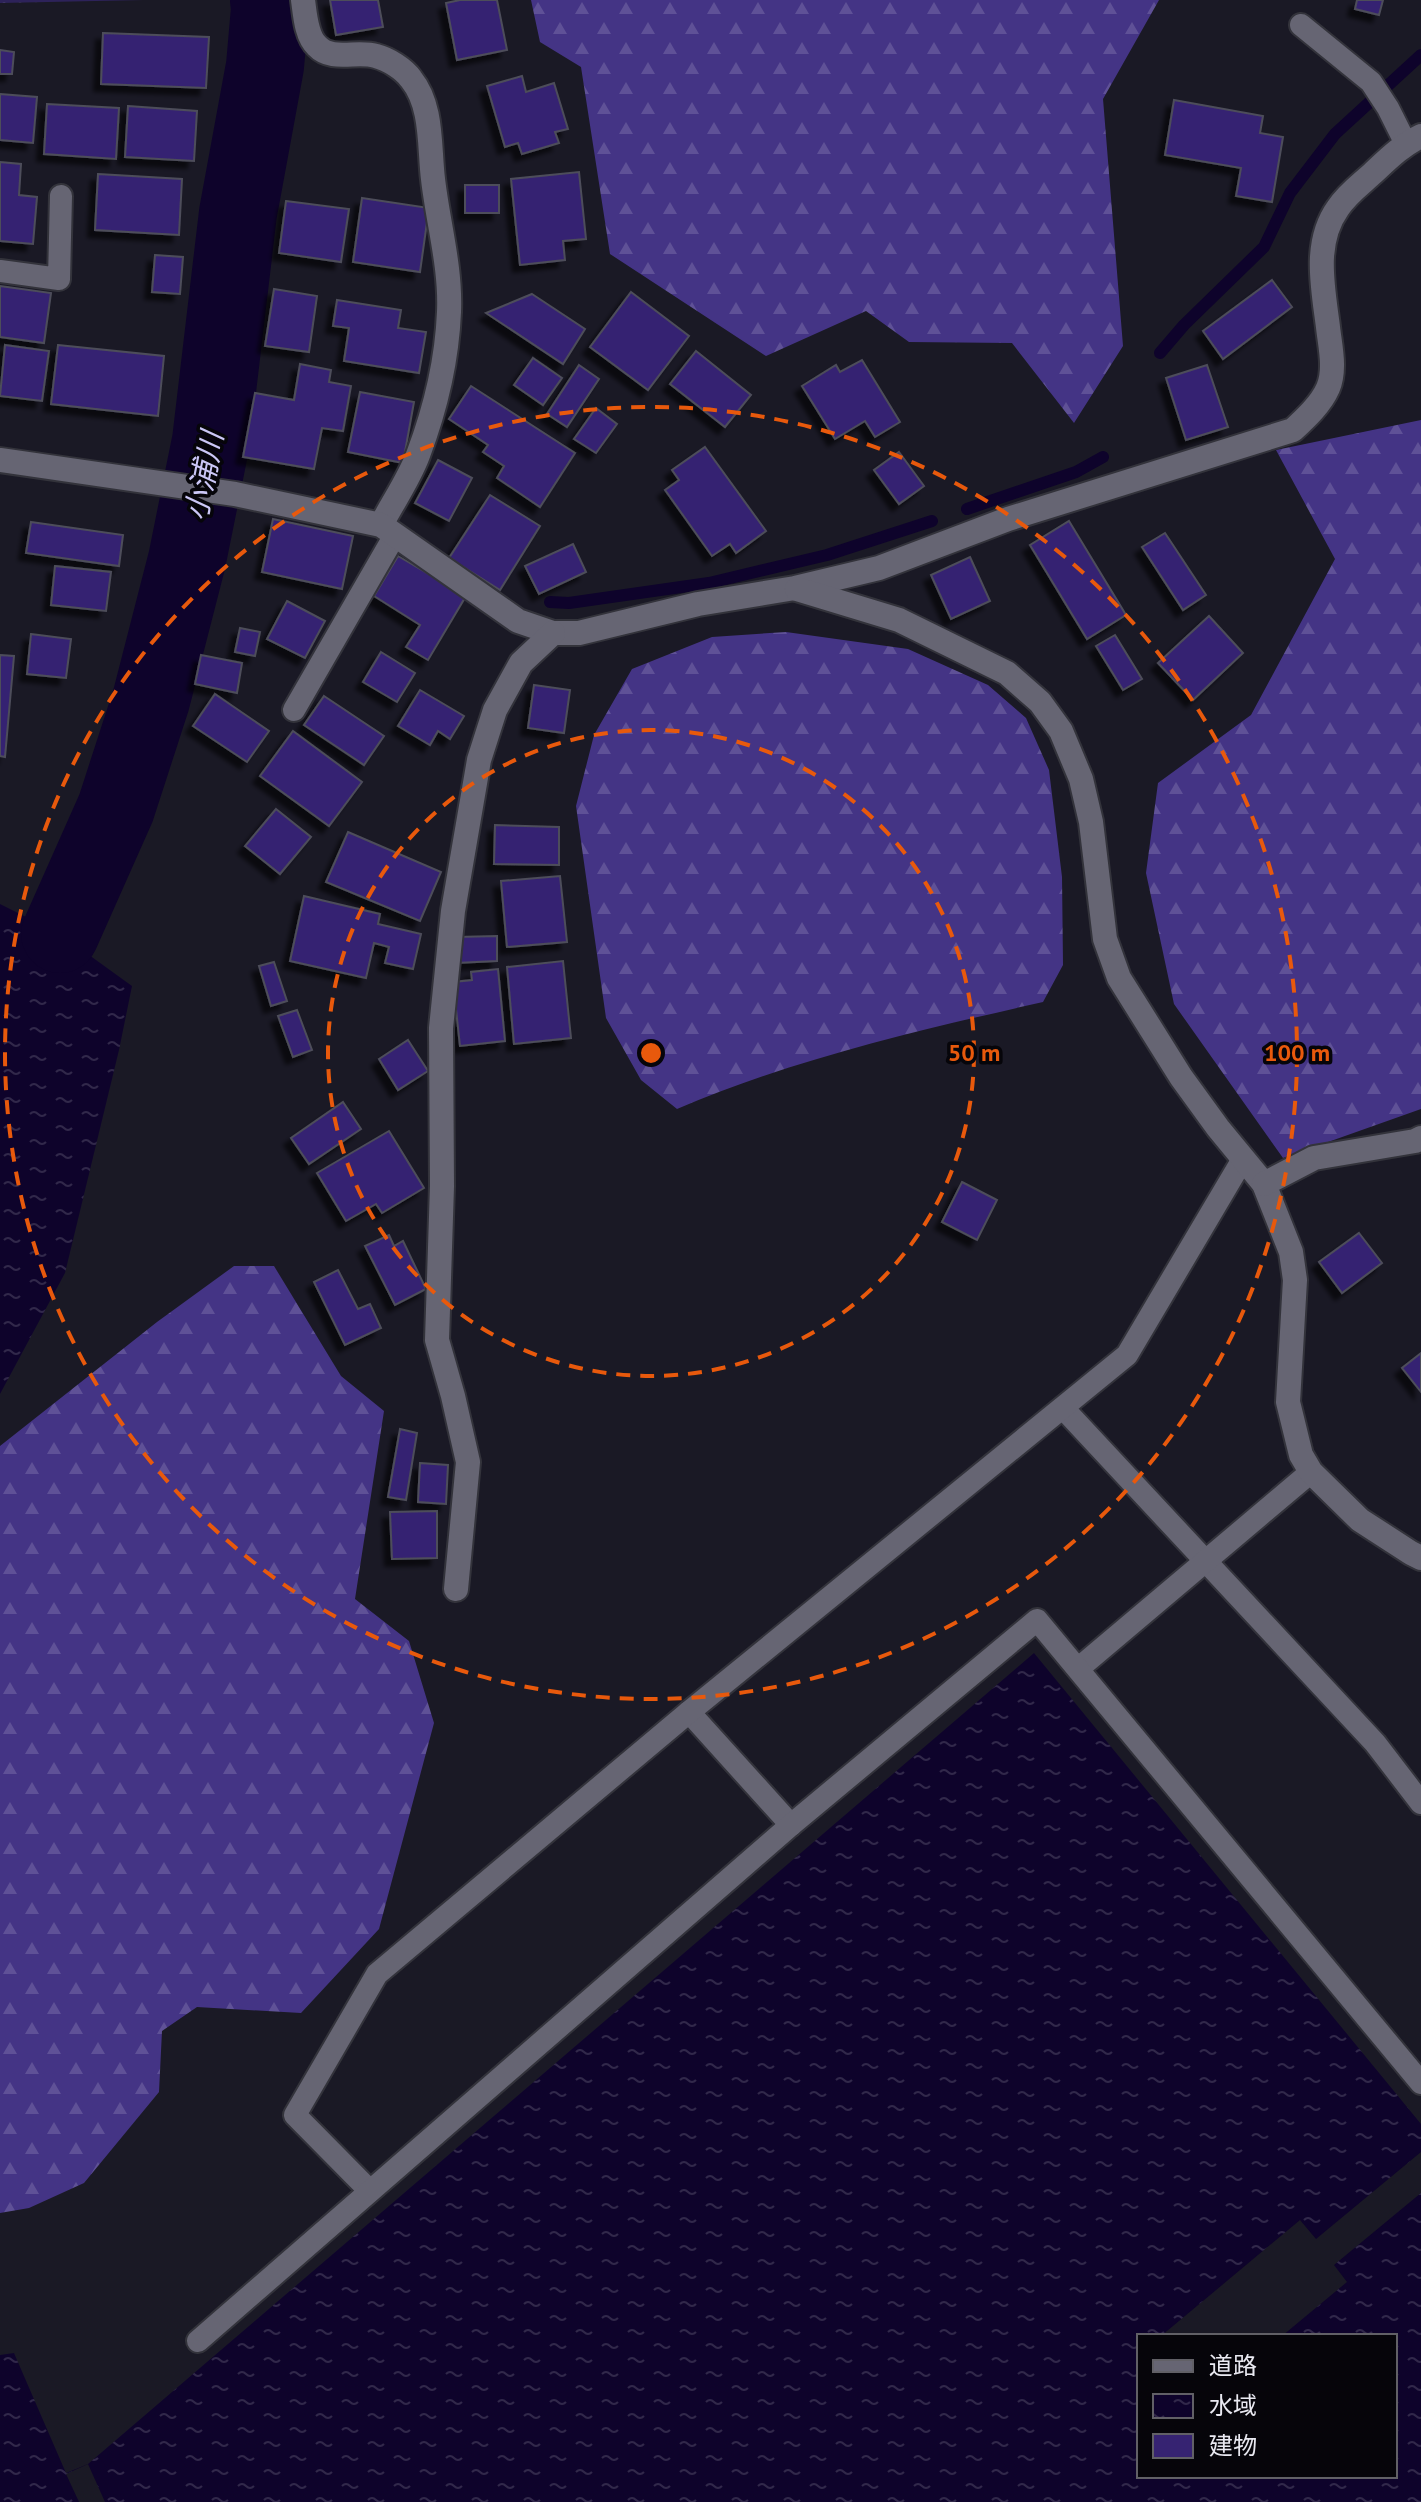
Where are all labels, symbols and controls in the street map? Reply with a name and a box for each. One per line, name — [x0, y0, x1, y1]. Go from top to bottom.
water label: 小浦川 — [175, 425, 231, 524]
text: 50 m — [948, 1037, 1000, 1068]
text: 100 m — [1264, 1037, 1330, 1068]
centre of rings — [637, 1039, 665, 1067]
legend — [1137, 2334, 1397, 2478]
text: 道路 — [1209, 2350, 1257, 2381]
text: 水域 — [1209, 2390, 1257, 2421]
text: 建物 — [1209, 2430, 1257, 2461]

